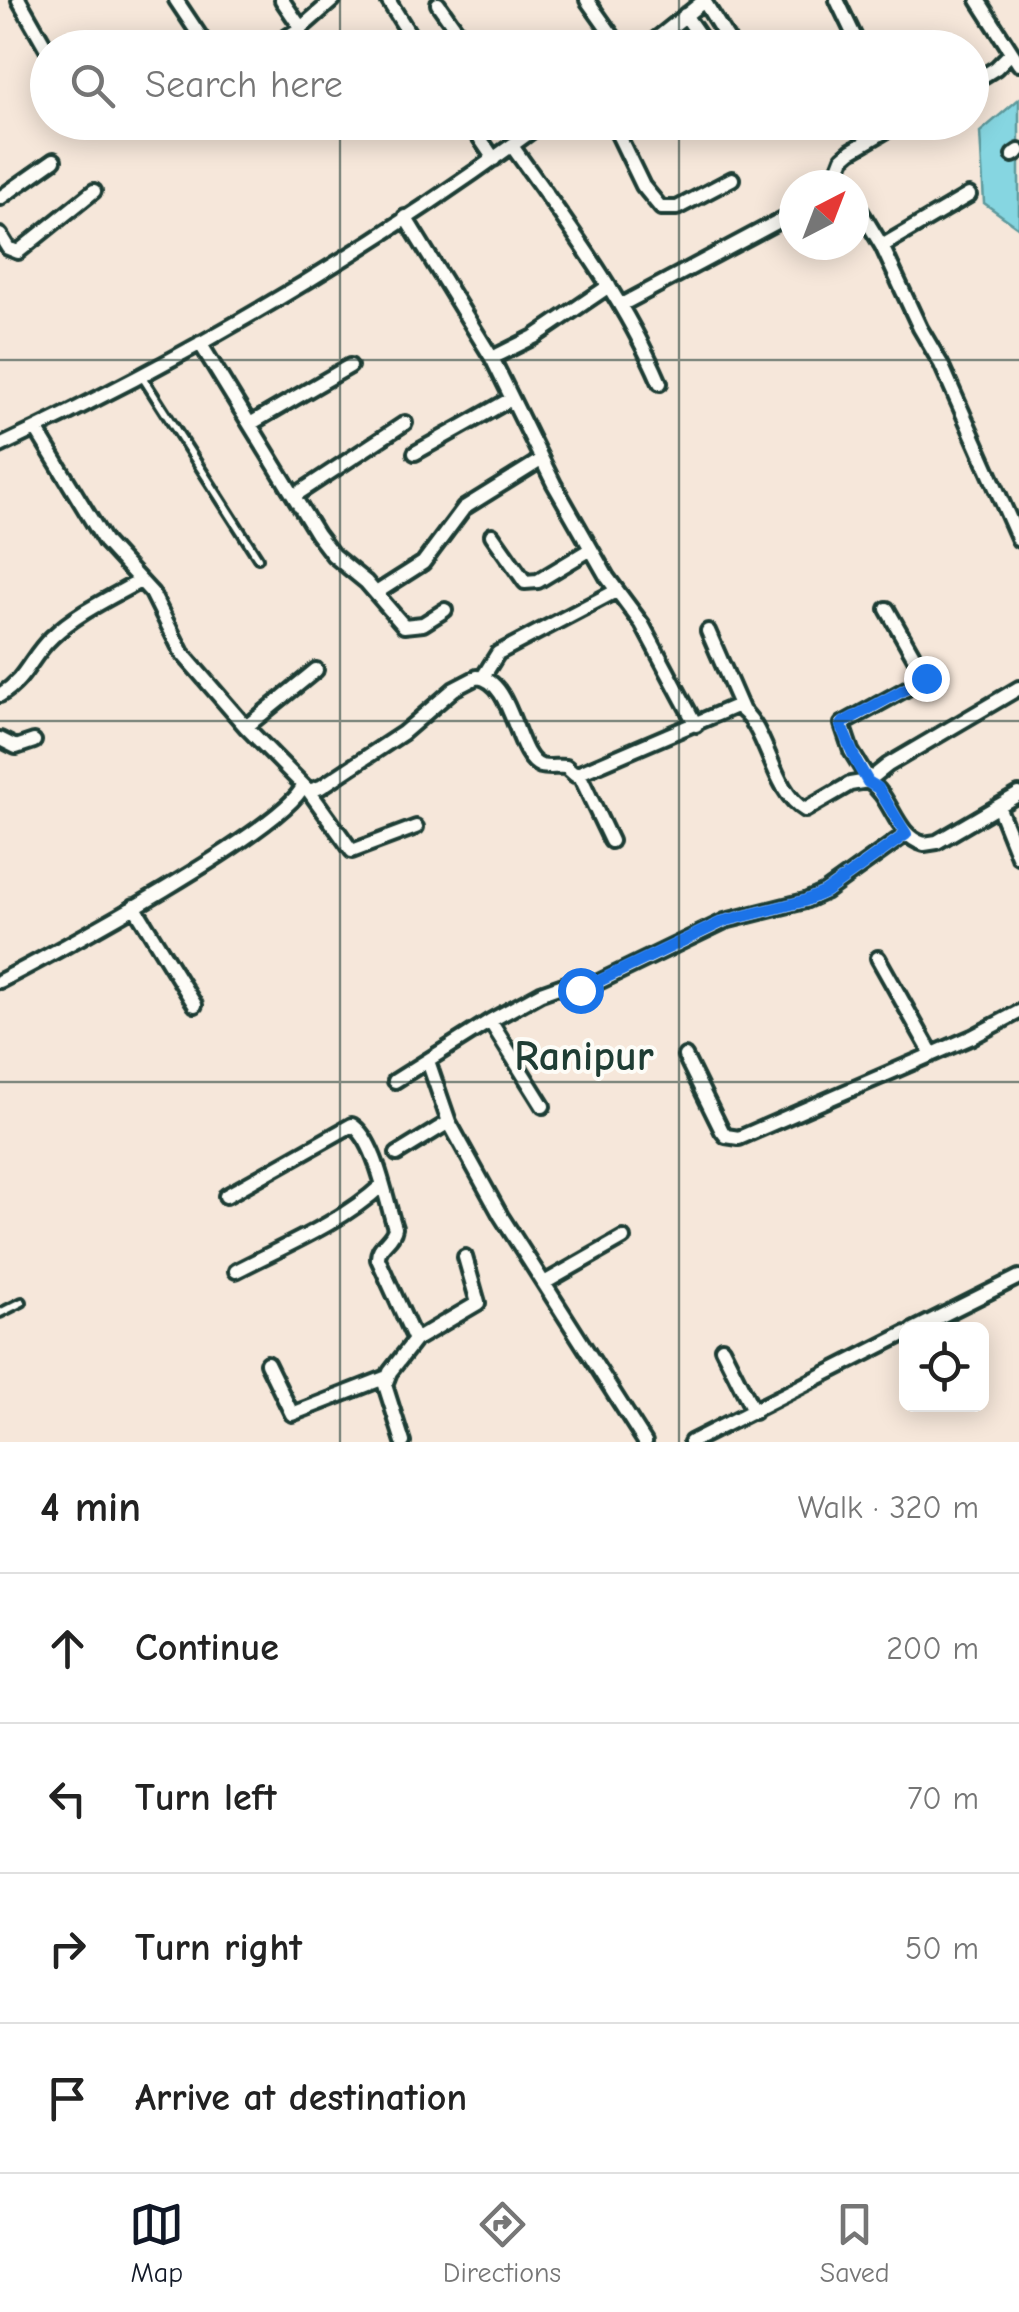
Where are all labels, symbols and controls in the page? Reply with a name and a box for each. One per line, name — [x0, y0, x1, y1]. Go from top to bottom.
search box — [30, 30, 989, 140]
icon: search — [65, 58, 120, 113]
text: Search here — [145, 63, 343, 107]
north arrow — [779, 170, 869, 260]
route end — [904, 656, 950, 702]
route start — [558, 968, 604, 1014]
district label: Ranipur — [514, 1032, 654, 1081]
map controls — [899, 1322, 989, 1412]
button: locate — [899, 1322, 989, 1412]
text: 4 min — [40, 1483, 141, 1532]
text: Walk · 320 m — [798, 1489, 979, 1526]
icon: ahead — [40, 1621, 95, 1676]
text: Continue — [135, 1626, 279, 1670]
text: 200 m — [886, 1630, 979, 1667]
icon: left — [40, 1771, 95, 1826]
text: Turn left — [135, 1776, 276, 1820]
text: 70 m — [907, 1780, 979, 1817]
icon: right — [40, 1921, 95, 1976]
text: Turn right — [135, 1926, 302, 1970]
text: 50 m — [905, 1930, 979, 1967]
icon: arrive — [40, 2071, 95, 2126]
text: Arrive at destination — [135, 2076, 467, 2120]
tab: Map — [129, 2197, 184, 2289]
tab: Directions — [443, 2197, 561, 2289]
tab: Saved — [820, 2197, 890, 2289]

